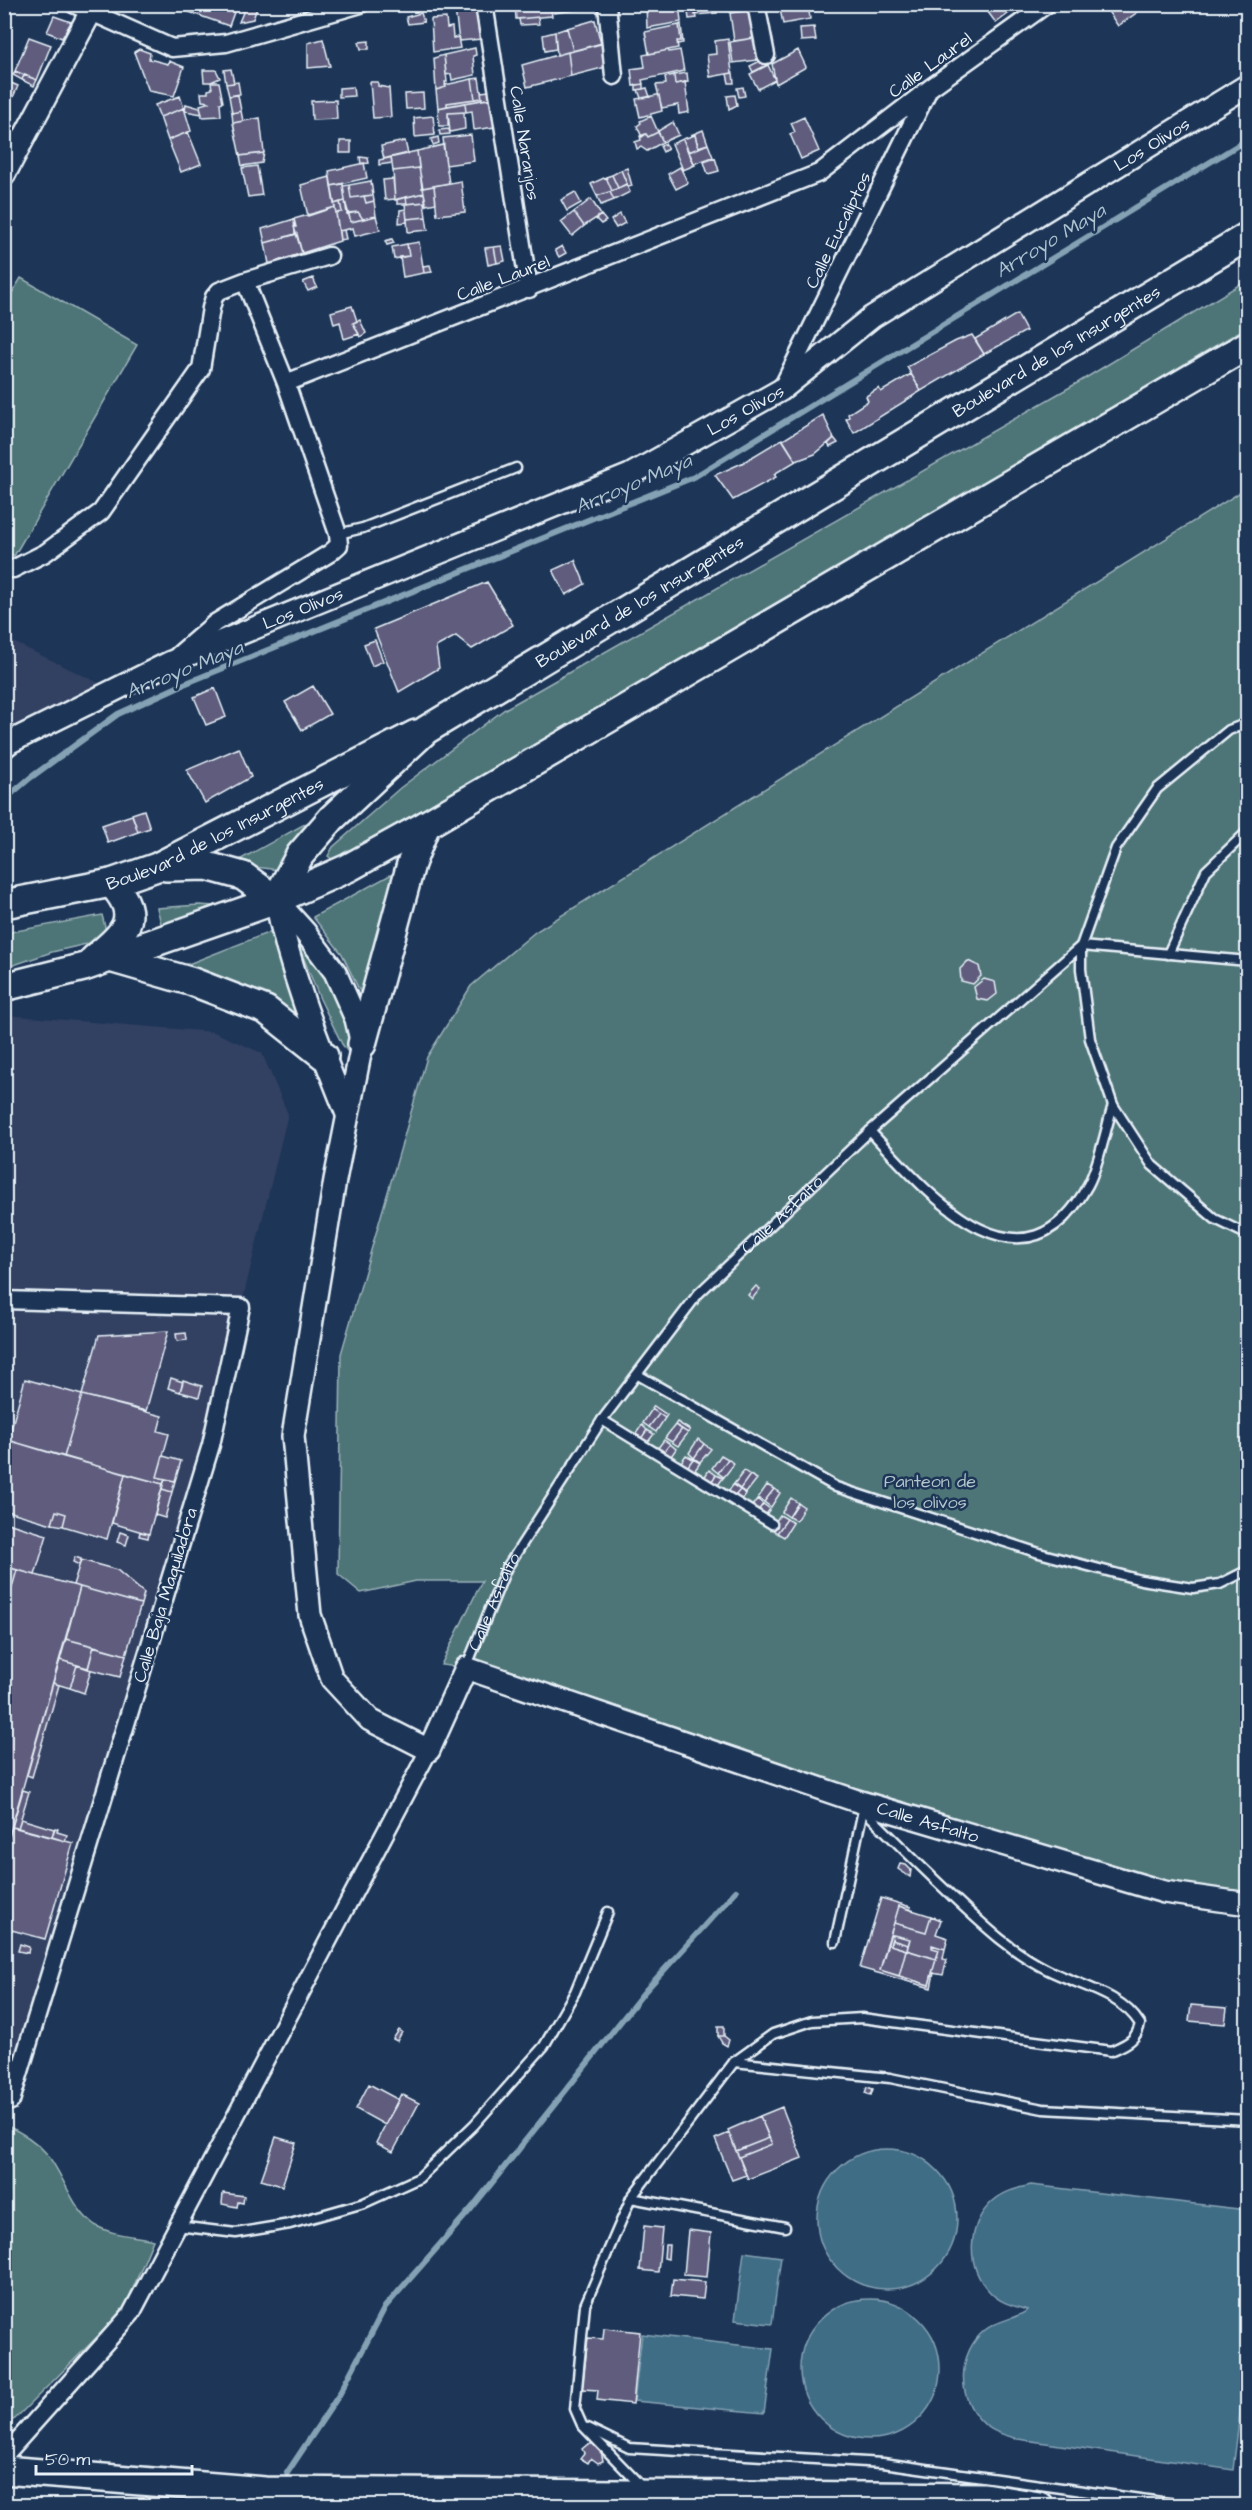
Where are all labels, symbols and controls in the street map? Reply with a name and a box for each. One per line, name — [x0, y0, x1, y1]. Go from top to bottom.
street label: Calle Laurel — [883, 26, 977, 104]
street label: Calle Naranjos — [503, 84, 546, 202]
street label: Los Olivos — [1109, 112, 1195, 178]
street label: Calle Eucaliptos — [799, 168, 877, 293]
water label: Arroyo Maya — [990, 196, 1112, 286]
street label: Calle Laurel — [453, 249, 553, 308]
street label: Boulevard de los Insurgentes — [948, 279, 1165, 424]
street label: Los Olivos — [703, 379, 789, 442]
water label: Arroyo Maya — [571, 446, 697, 522]
street label: Boulevard de los Insurgentes — [531, 530, 749, 674]
street label: Los Olivos — [259, 581, 347, 636]
water label: Arroyo Maya — [122, 633, 248, 707]
street label: Boulevard de los Insurgentes — [103, 771, 328, 897]
street label: Calle Asfalto — [735, 1170, 829, 1260]
park label: Panteon de los olivos — [884, 1469, 976, 1515]
street label: Calle Baja Maquiladora — [127, 1505, 204, 1686]
street label: Calle Asfalto — [462, 1547, 527, 1655]
street label: Calle Asfalto — [874, 1795, 982, 1849]
scale bar — [36, 2438, 192, 2476]
text: 50 m — [45, 2447, 90, 2472]

